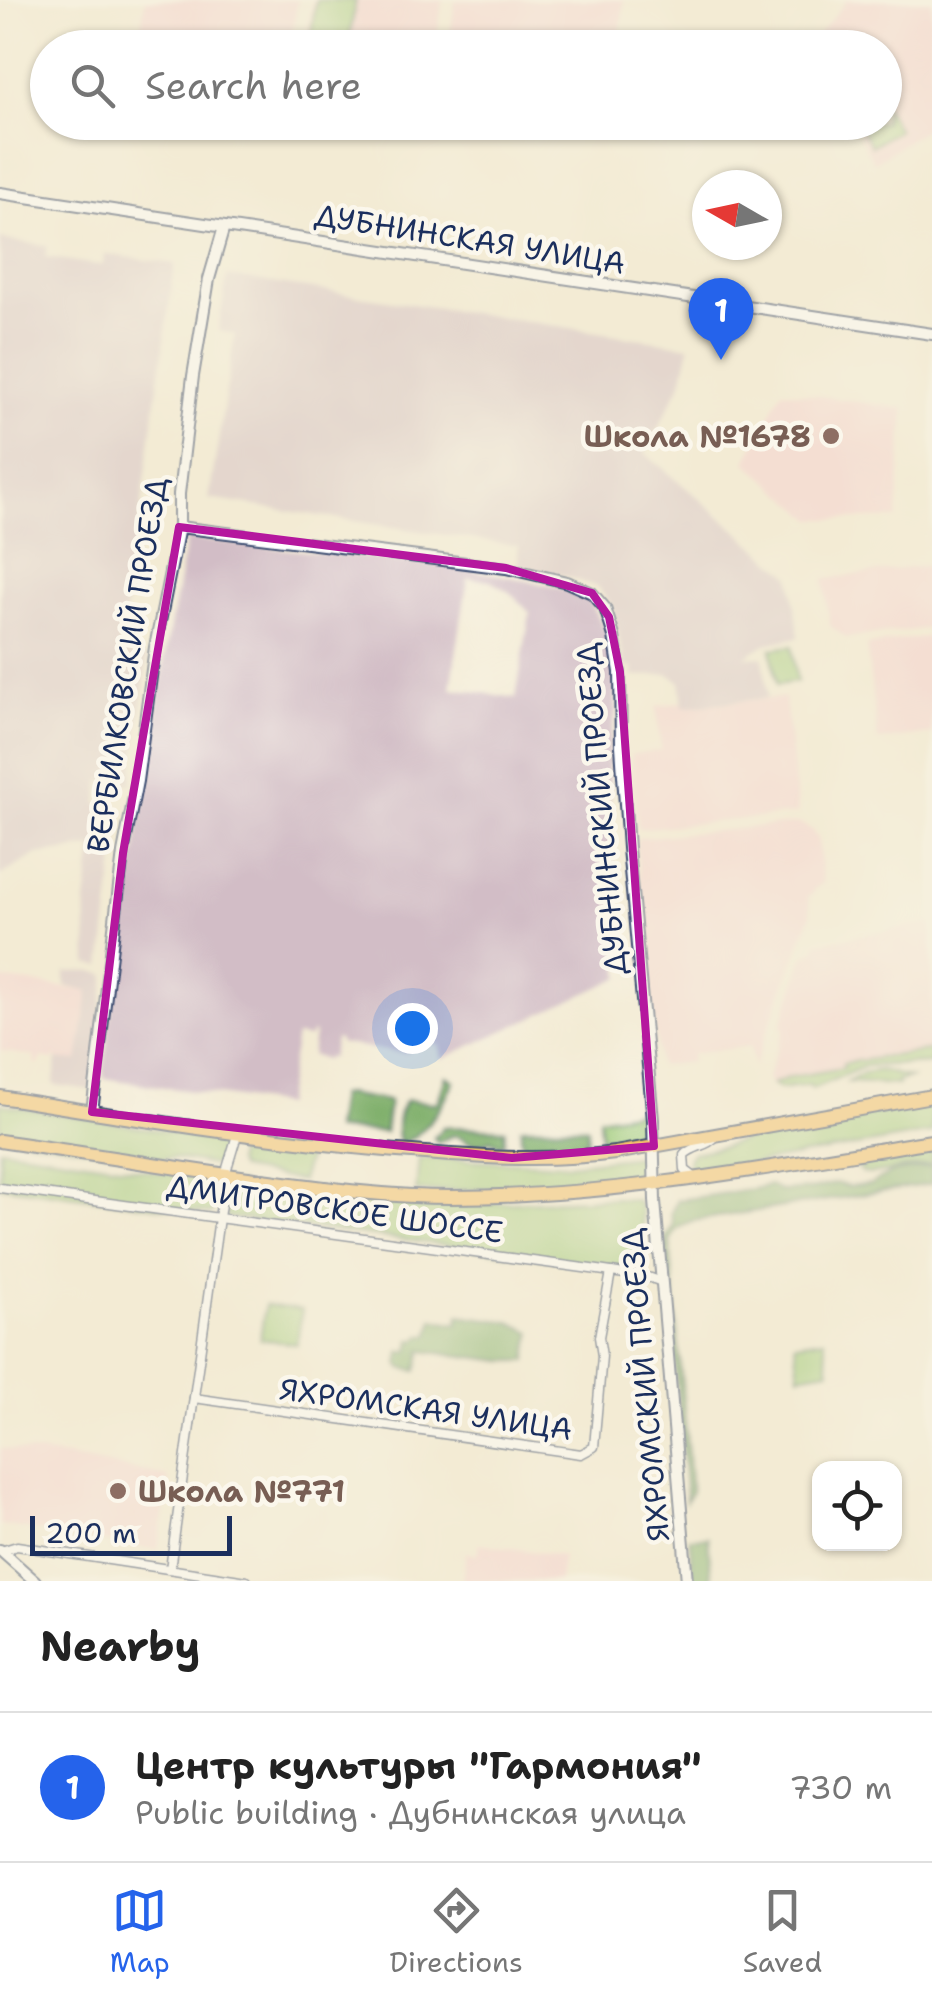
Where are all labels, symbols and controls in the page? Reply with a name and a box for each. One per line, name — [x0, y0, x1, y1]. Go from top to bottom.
search box — [30, 30, 902, 140]
icon: search — [65, 58, 120, 113]
text: Search here — [145, 60, 362, 111]
north arrow — [692, 170, 782, 260]
street label: ДУБНИНСКАЯ УЛИЦА — [312, 194, 628, 284]
pin: 1 — [688, 278, 754, 360]
place label: Школа №1678 — [584, 416, 811, 457]
marker: Школа №1678 — [820, 425, 842, 447]
street label: ВЕРБИЛКОВСКИЙ ПРОЕЗД — [77, 474, 177, 856]
street label: ДУБНИНСКИЙ ПРОЕЗД — [566, 641, 636, 977]
your location — [387, 1003, 438, 1054]
street label: ДМИТРОВСКОЕ ШОССЕ — [164, 1165, 506, 1253]
street label: ЯХРОМСКИЙ ПРОЕЗД — [611, 1226, 679, 1543]
street label: ЯХРОМСКАЯ УЛИЦА — [277, 1368, 575, 1450]
map controls — [812, 1461, 902, 1551]
button: locate — [812, 1461, 902, 1551]
place label: Школа №771 — [138, 1471, 345, 1512]
marker: Школа №771 — [107, 1480, 129, 1502]
scale bar — [30, 1511, 232, 1556]
text: 200 m — [45, 1514, 136, 1552]
text: Nearby — [40, 1618, 200, 1674]
text: Центр культуры "Гармония" — [135, 1740, 702, 1791]
text: 1 — [65, 1766, 80, 1809]
text: 730 m — [789, 1766, 892, 1809]
text: Public building · Дубнинская улица — [135, 1791, 686, 1834]
tab: Map — [110, 1883, 170, 1981]
tab: Directions — [389, 1883, 523, 1981]
tab: Saved — [743, 1883, 822, 1981]

